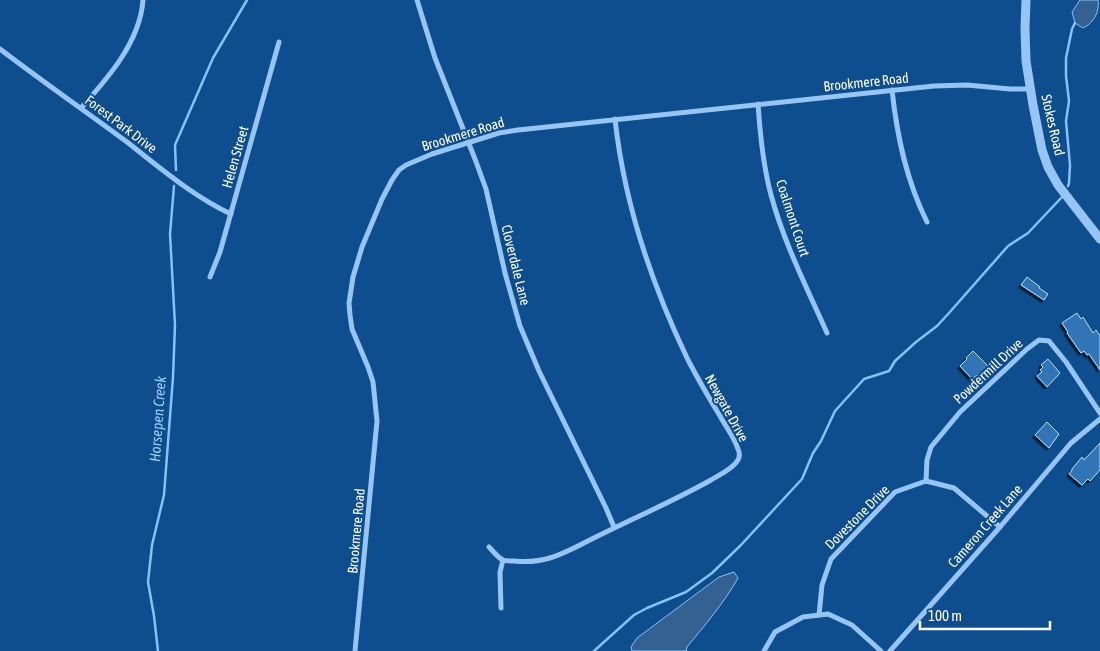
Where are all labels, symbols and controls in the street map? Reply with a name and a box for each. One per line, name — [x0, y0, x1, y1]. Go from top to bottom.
street label: Brookmere Road — [823, 70, 909, 94]
street label: Forest Park Drive — [82, 92, 160, 156]
street label: Stokes Road — [1038, 93, 1068, 157]
street label: Brookmere Road — [420, 114, 506, 154]
street label: Helen Street — [219, 124, 251, 190]
street label: Coalmont Court — [773, 177, 813, 259]
street label: Cloverdale Lane — [498, 223, 534, 307]
street label: Powdermill Drive — [950, 335, 1026, 407]
street label: Newgate Drive — [702, 372, 752, 444]
water label: Horsepen Creek — [146, 375, 169, 463]
street label: Cameron Creek Lane — [945, 481, 1025, 571]
street label: Dovestone Drive — [822, 482, 892, 552]
street label: Brookmere Road — [344, 488, 368, 574]
scale bar — [920, 598, 1050, 630]
text: 100 m — [928, 607, 962, 624]

